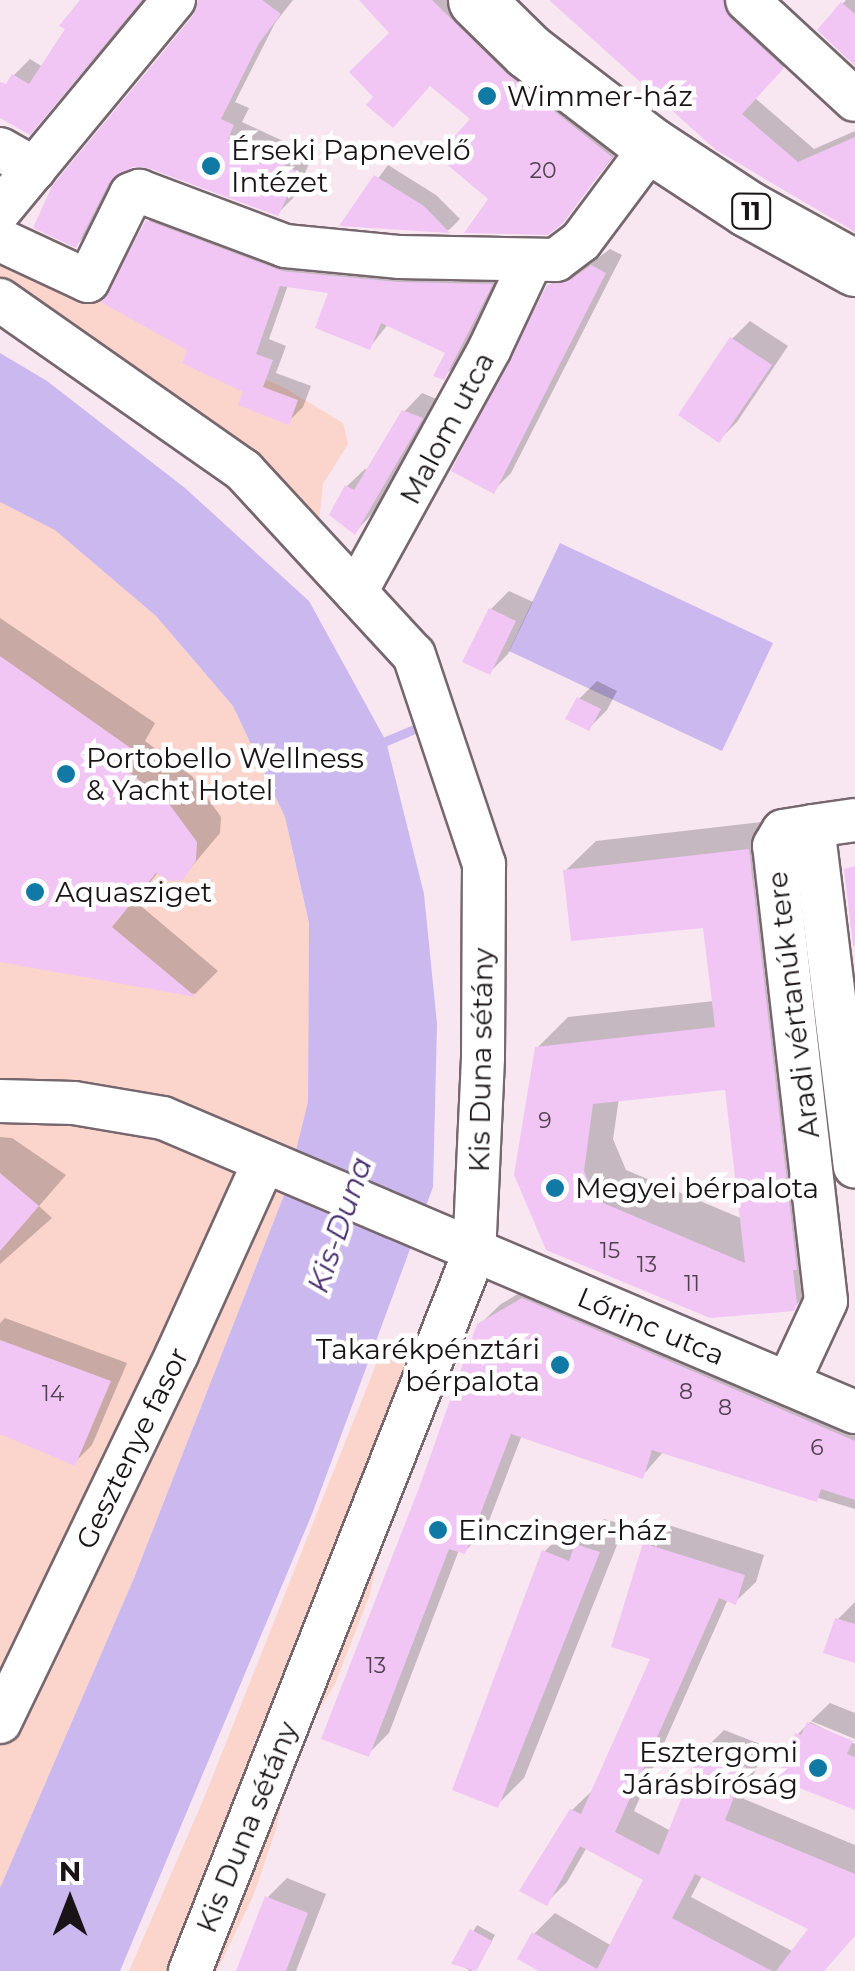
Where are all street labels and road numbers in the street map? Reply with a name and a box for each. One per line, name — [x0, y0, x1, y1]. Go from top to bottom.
road number: 11 — [731, 191, 771, 231]
street label: Malom utca — [393, 346, 501, 510]
street label: Aradi vértanúk tere — [760, 870, 826, 1140]
street label: Kis Duna sétány — [462, 947, 500, 1173]
street label: Lőrinc utca — [572, 1280, 730, 1372]
street label: Gesztenye fasor — [69, 1342, 195, 1554]
street label: Kis Duna sétány — [189, 1717, 305, 1937]

